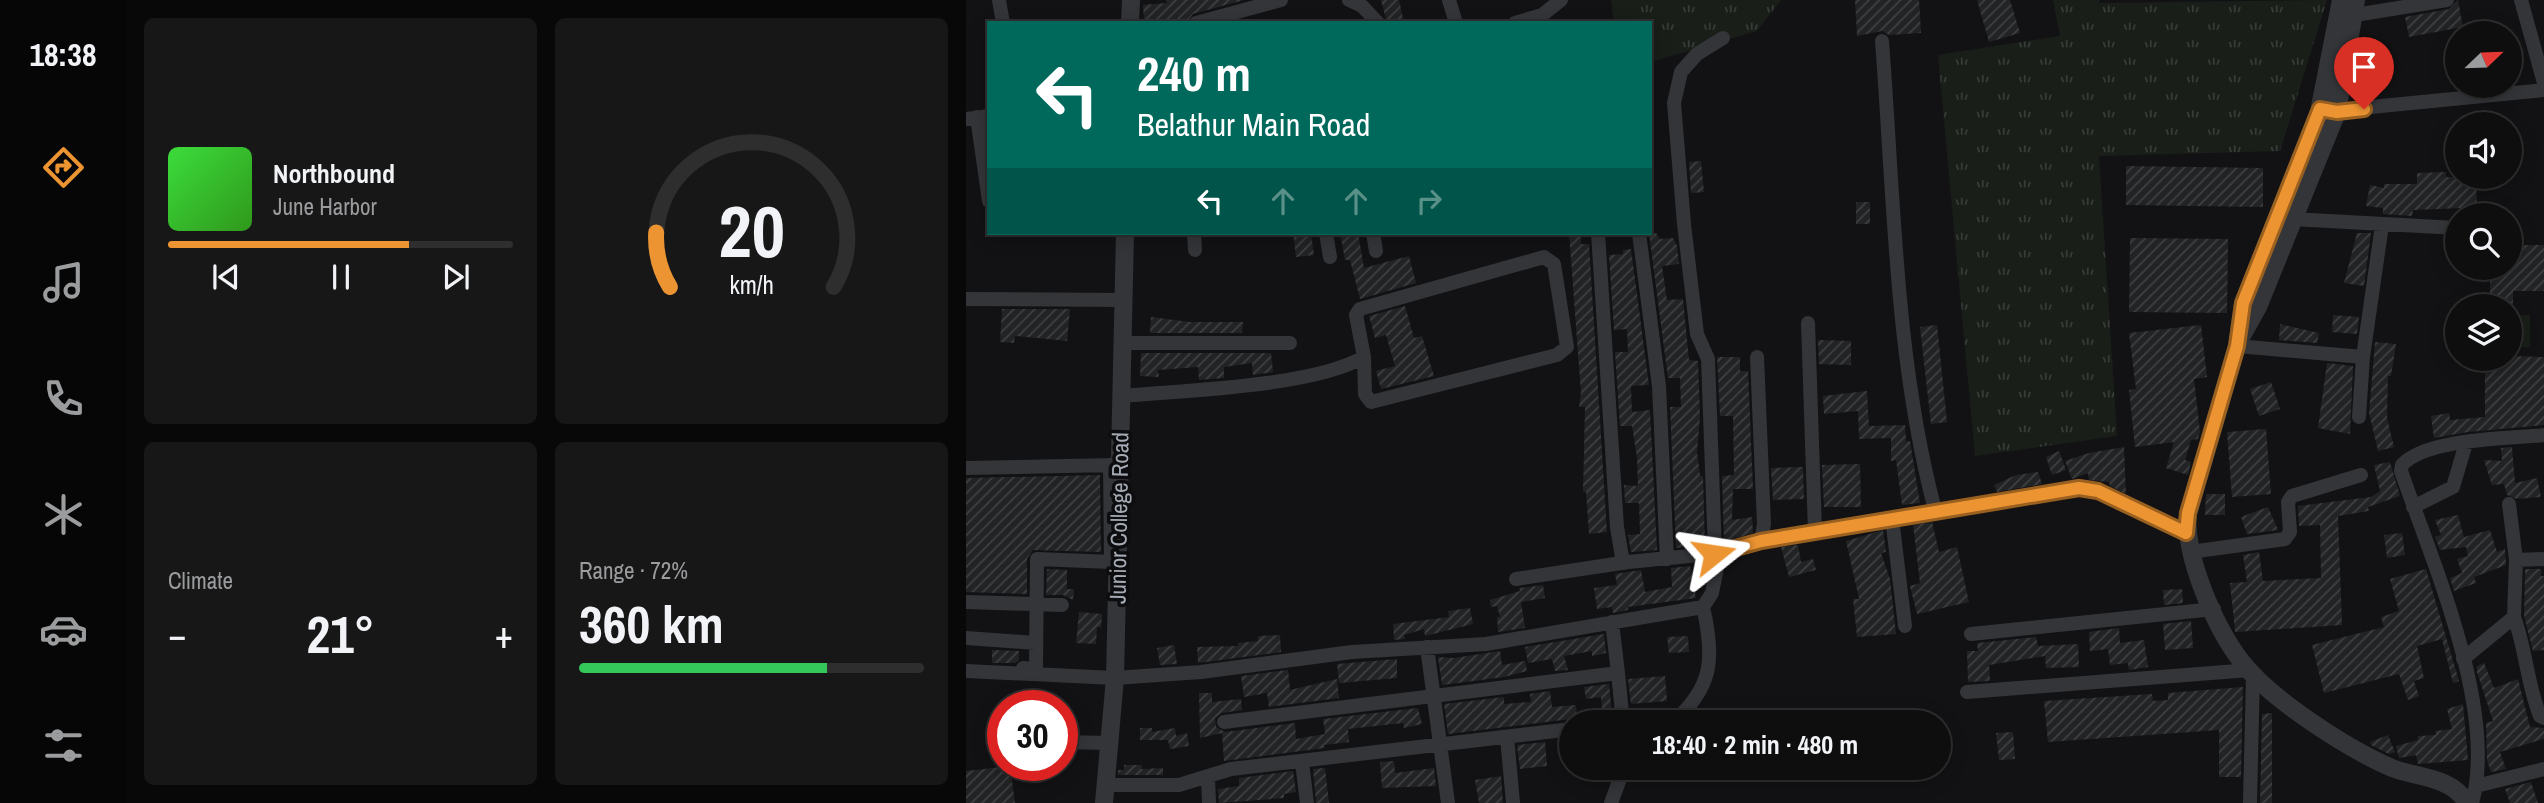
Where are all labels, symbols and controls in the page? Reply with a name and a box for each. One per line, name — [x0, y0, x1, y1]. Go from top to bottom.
north arrow — [2445, 21, 2522, 98]
map controls — [2445, 21, 2522, 371]
text: 18:38 — [29, 33, 97, 76]
pin — [2334, 37, 2394, 109]
text: 240 m — [1137, 40, 1251, 106]
icon: arrive — [2345, 48, 2383, 86]
icon: left — [1022, 49, 1113, 140]
text: Belathur Main Road — [1137, 103, 1370, 146]
button: sound — [2445, 112, 2522, 189]
icon: directions — [39, 143, 88, 192]
text: Northbound — [273, 156, 395, 191]
icon: left — [1191, 182, 1229, 220]
icon: ahead — [1264, 182, 1302, 220]
icon: ahead — [1337, 182, 1375, 220]
icon: right — [1410, 182, 1448, 220]
text: 20 — [718, 183, 785, 281]
text: June Harbor — [273, 191, 377, 222]
button: search — [2445, 203, 2522, 280]
icon: music — [39, 258, 88, 307]
icon: previous — [207, 258, 245, 296]
icon: pause — [322, 258, 360, 296]
icon: next — [437, 258, 475, 296]
text: km/h — [729, 268, 774, 302]
button: layers — [2445, 294, 2522, 371]
icon: phone — [39, 374, 88, 423]
street label: Junior College Road — [1102, 432, 1135, 604]
icon: climate — [39, 490, 88, 539]
position arrow — [1677, 517, 1751, 591]
text: Range · 72% — [579, 555, 688, 586]
text: Climate — [168, 565, 233, 596]
text: 360 km — [579, 589, 724, 659]
text: 21° — [306, 599, 375, 669]
icon: car — [39, 605, 88, 654]
text: − — [168, 609, 186, 660]
text: + — [495, 609, 513, 660]
speed limit sign: 30 — [987, 690, 1078, 781]
icon: filters — [39, 721, 88, 770]
text: 18:40 · 2 min · 480 m — [1652, 727, 1858, 762]

